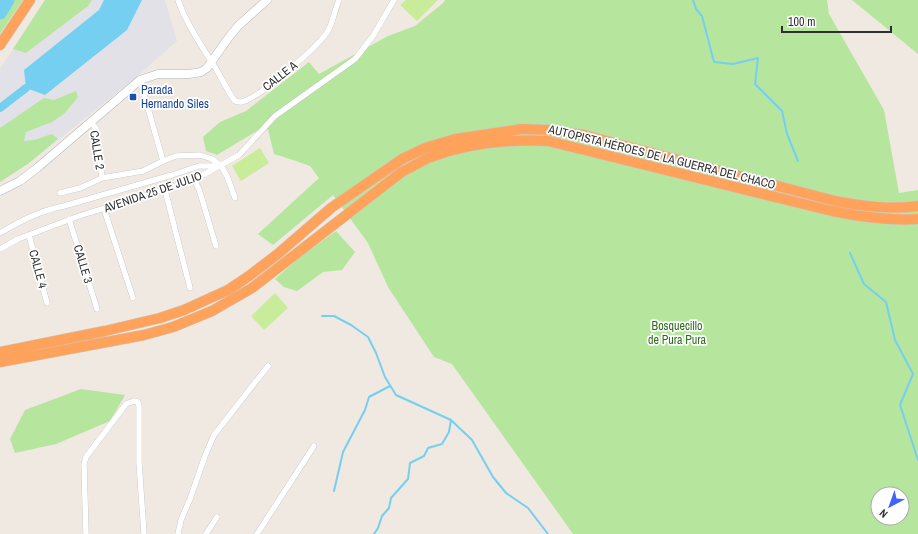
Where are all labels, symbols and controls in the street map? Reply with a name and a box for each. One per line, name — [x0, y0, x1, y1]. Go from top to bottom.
scale bar — [782, 8, 891, 34]
text: 100 m — [788, 14, 815, 30]
street label: CALLE A — [259, 57, 301, 95]
place label: Parada Hernando Siles — [141, 82, 209, 112]
marker: Parada Hernando Siles — [128, 92, 138, 102]
street label: AUTOPISTA HÉROES DE LA GUERRA DEL CHACO — [546, 121, 777, 193]
street label: CALLE 2 — [86, 129, 108, 171]
street label: AVENIDA 25 DE JULIO — [101, 168, 204, 217]
street label: CALLE 3 — [70, 243, 96, 285]
street label: CALLE 4 — [25, 248, 51, 291]
park label: Bosquecillo de Pura Pura — [648, 318, 707, 348]
north arrow — [870, 486, 910, 526]
text: N — [876, 506, 890, 521]

